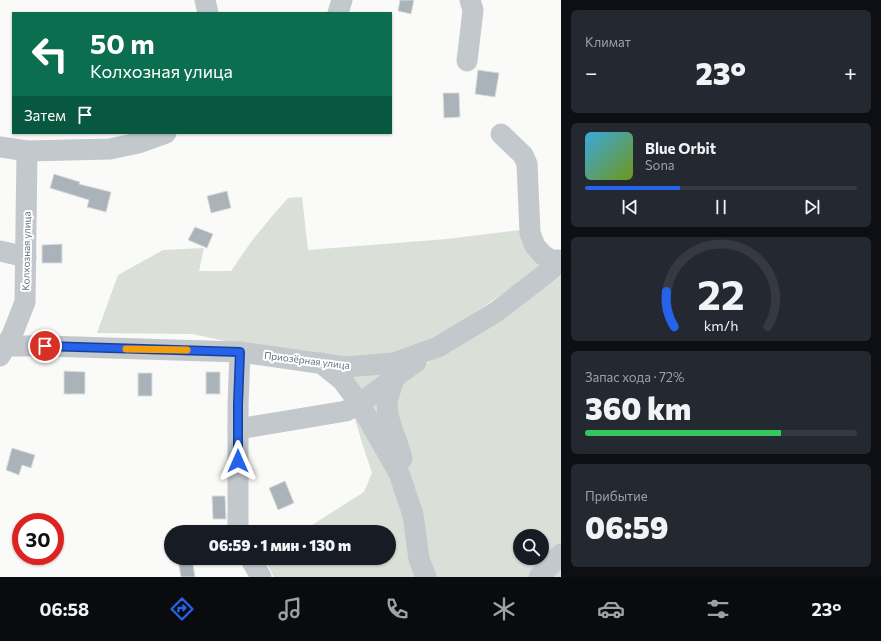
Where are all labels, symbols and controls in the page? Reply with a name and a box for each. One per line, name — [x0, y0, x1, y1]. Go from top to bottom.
text: 50 m — [90, 26, 155, 60]
icon: left — [24, 28, 76, 80]
text: Климат — [585, 34, 631, 50]
text: 23° — [696, 54, 746, 91]
text: − — [585, 59, 598, 86]
text: + — [844, 59, 857, 86]
text: Колхозная улица — [90, 60, 233, 82]
icon: arrive — [74, 104, 96, 126]
text: Затем — [24, 106, 66, 124]
text: Blue Orbit — [645, 139, 716, 157]
text: Sona — [645, 157, 675, 173]
icon: previous — [619, 196, 641, 218]
icon: pause — [710, 196, 732, 218]
icon: next — [801, 196, 823, 218]
street label: Колхозная улица — [19, 211, 33, 291]
text: 22 — [697, 267, 745, 318]
text: km/h — [704, 315, 738, 333]
pin — [28, 329, 62, 363]
icon: arrive — [34, 335, 56, 357]
street label: Приозёрная улица — [263, 349, 351, 371]
text: Запас хода · 72% — [585, 369, 684, 385]
text: 360 km — [585, 389, 691, 426]
position arrow — [217, 440, 259, 482]
text: Прибытие — [585, 488, 648, 504]
text: 06:59 — [585, 508, 669, 545]
speed limit sign: 30 — [12, 513, 64, 565]
map controls — [513, 529, 549, 565]
button: search — [513, 529, 549, 565]
text: 06:59 · 1 мин · 130 m — [209, 536, 351, 554]
icon: directions — [168, 595, 196, 623]
icon: music — [276, 595, 304, 623]
icon: phone — [383, 595, 411, 623]
icon: climate — [490, 595, 518, 623]
icon: car — [597, 595, 625, 623]
icon: filters — [704, 595, 732, 623]
text: 06:58 — [40, 598, 89, 620]
text: 23° — [812, 598, 841, 620]

